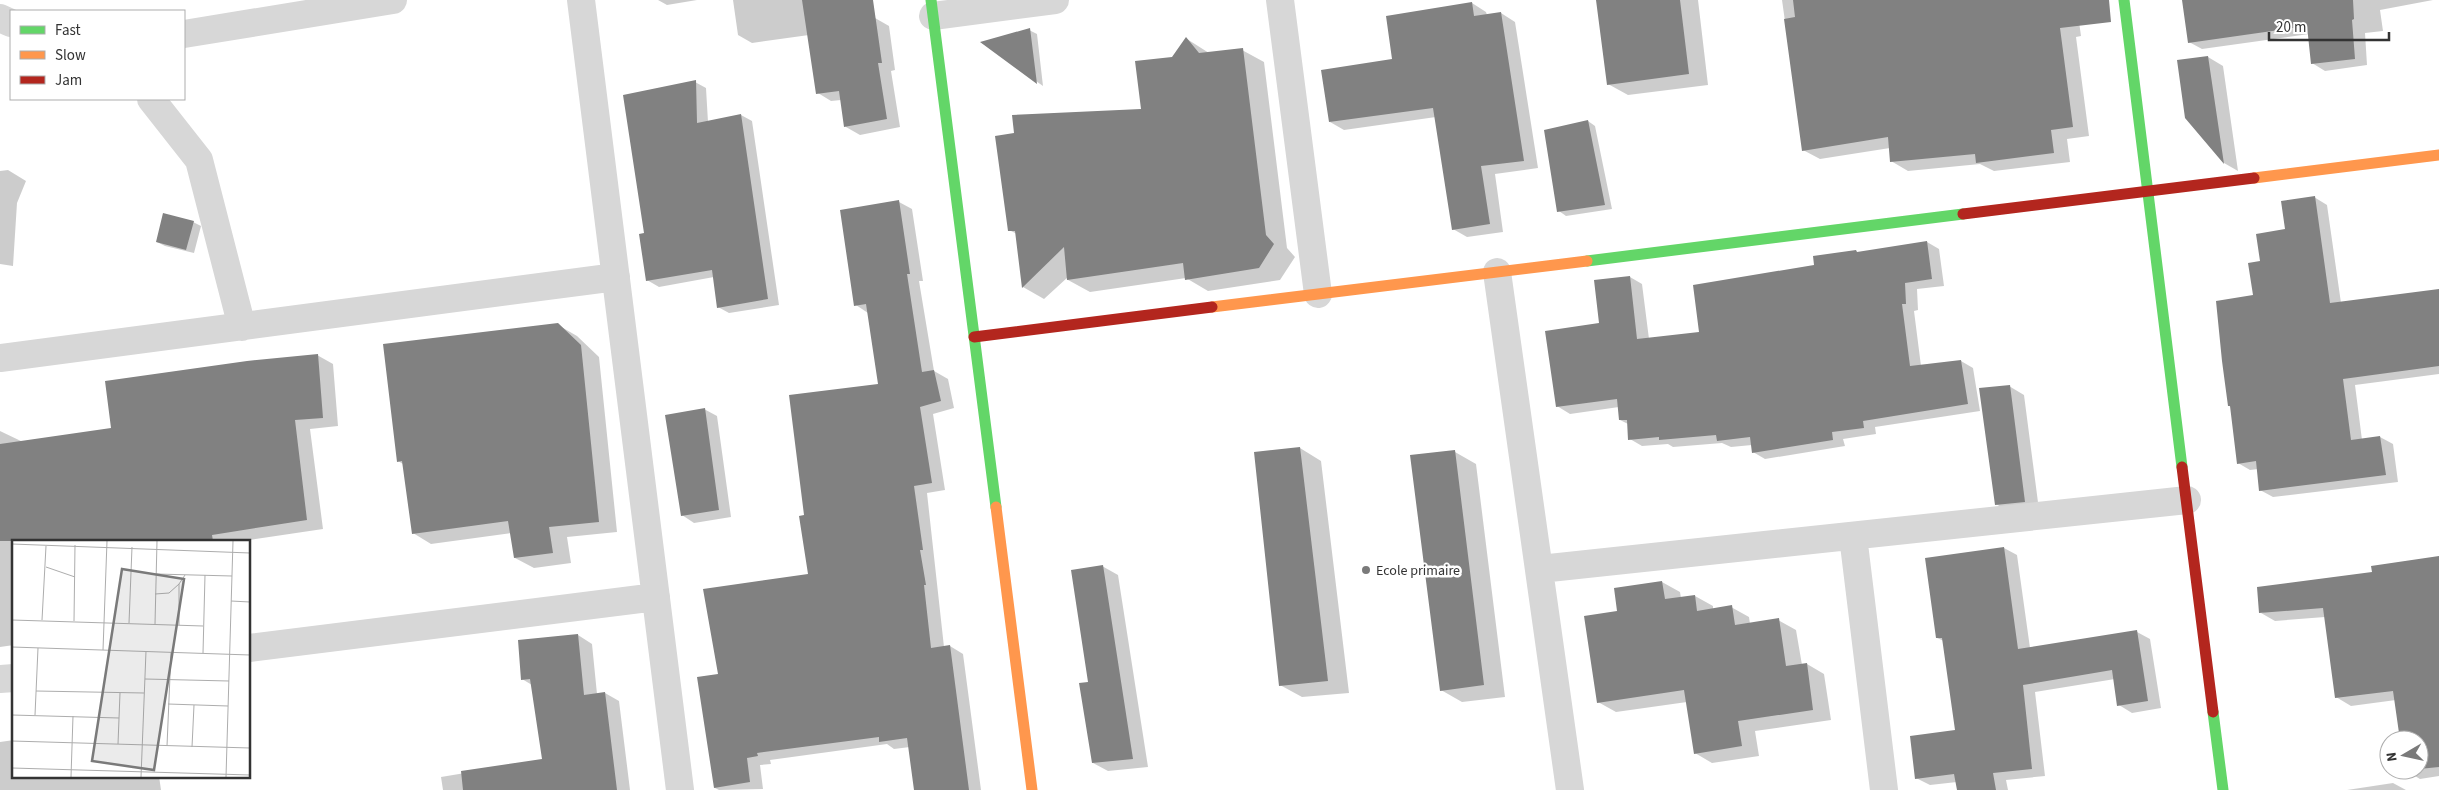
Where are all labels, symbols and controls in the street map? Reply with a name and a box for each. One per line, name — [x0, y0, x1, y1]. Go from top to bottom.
legend — [10, 10, 185, 100]
scale bar — [2269, 10, 2389, 42]
text: 20 m — [2276, 17, 2306, 38]
text: Fast — [55, 20, 81, 41]
text: Slow — [55, 45, 86, 66]
text: Jam — [55, 70, 82, 91]
inset map — [12, 540, 250, 778]
place label: Ecole primaire — [1376, 561, 1460, 581]
marker: Ecole primaire — [1360, 564, 1372, 576]
north arrow — [2379, 730, 2429, 780]
text: N — [2382, 751, 2403, 763]

